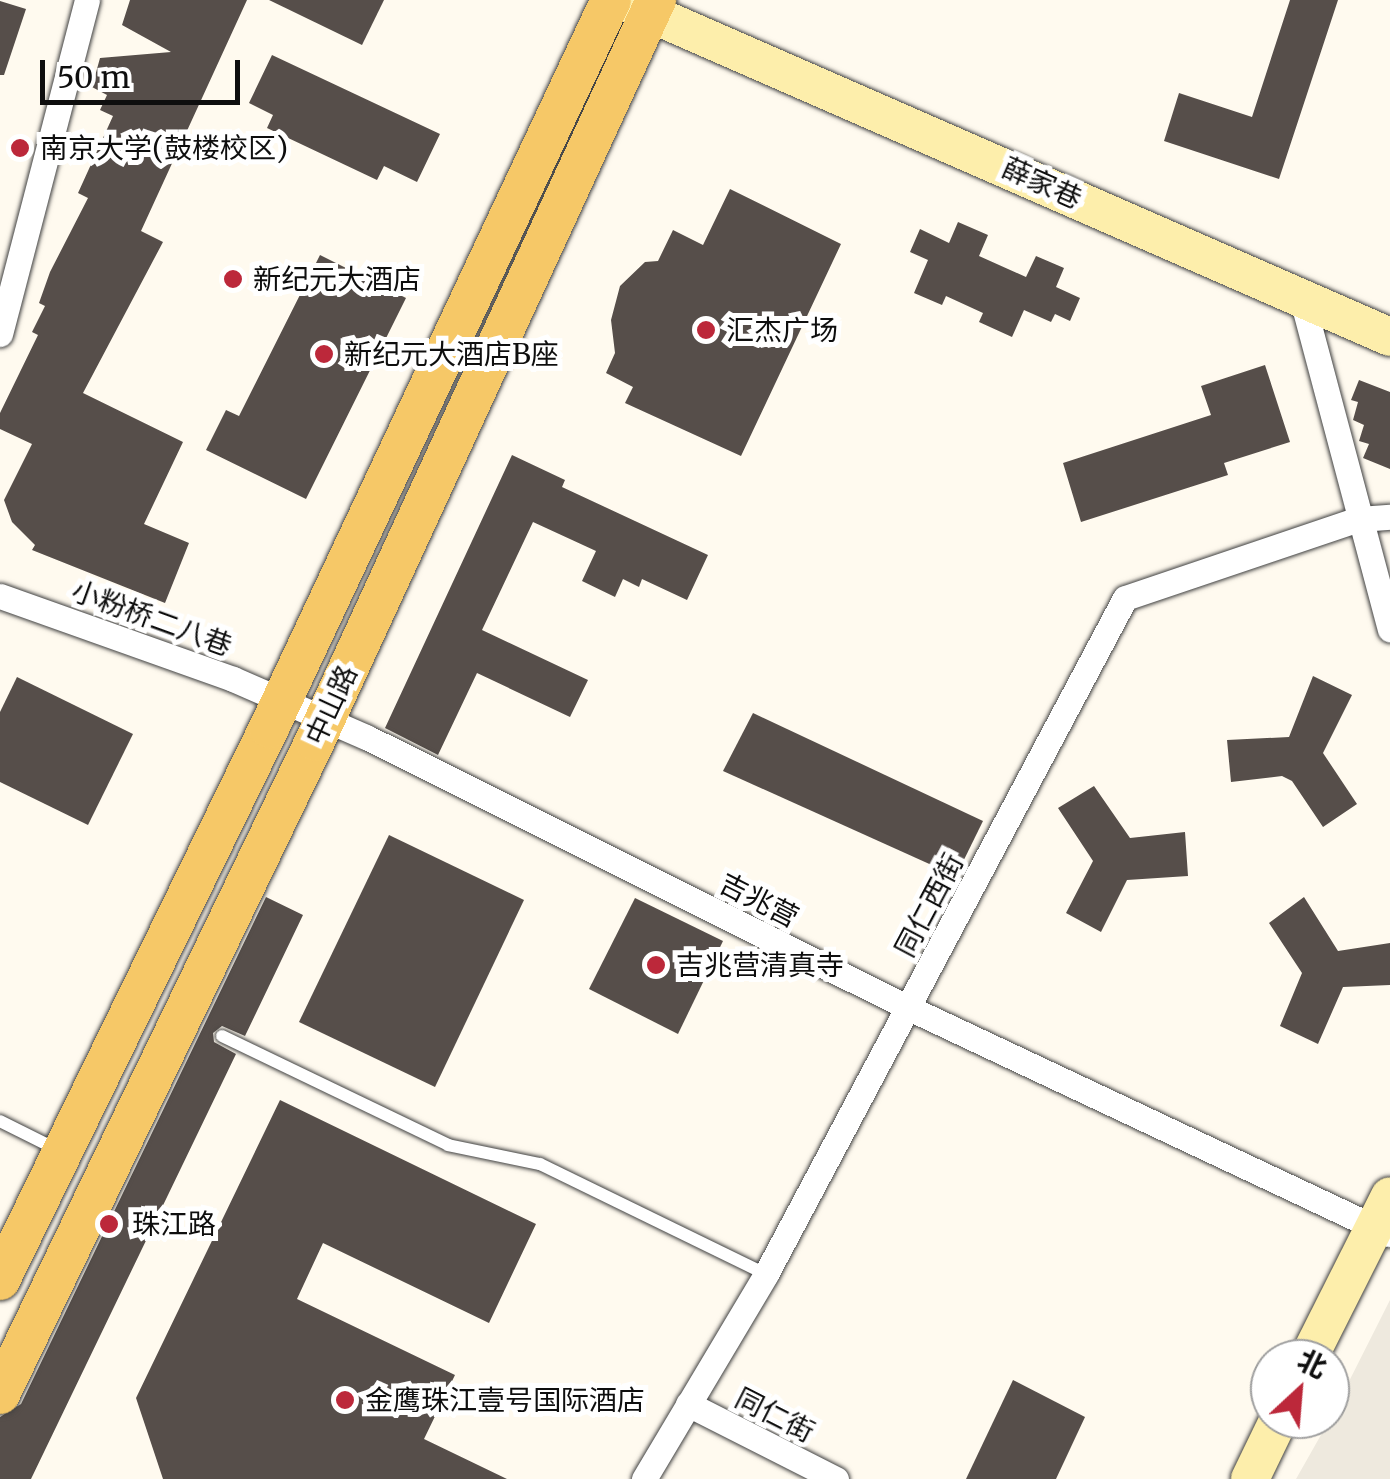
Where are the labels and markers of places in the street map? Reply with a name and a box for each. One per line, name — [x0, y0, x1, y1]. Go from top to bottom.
place label: 南京大学(鼓楼校区) — [40, 131, 288, 165]
marker: 南京大学(鼓楼校区) — [9, 137, 31, 159]
place label: 新纪元大酒店 — [253, 262, 421, 296]
marker: 新纪元大酒店 — [222, 268, 244, 290]
place label: 汇杰广场 — [726, 313, 838, 347]
marker: 汇杰广场 — [695, 319, 717, 341]
place label: 新纪元大酒店B座 — [344, 337, 559, 371]
marker: 新纪元大酒店B座 — [313, 343, 335, 365]
place label: 吉兆营清真寺 — [676, 948, 844, 982]
marker: 吉兆营清真寺 — [645, 954, 667, 976]
place label: 珠江路 — [132, 1207, 216, 1241]
marker: 珠江路 — [96, 1211, 122, 1237]
place label: 金鹰珠江壹号国际酒店 — [365, 1383, 645, 1417]
marker: 金鹰珠江壹号国际酒店 — [334, 1389, 356, 1411]

